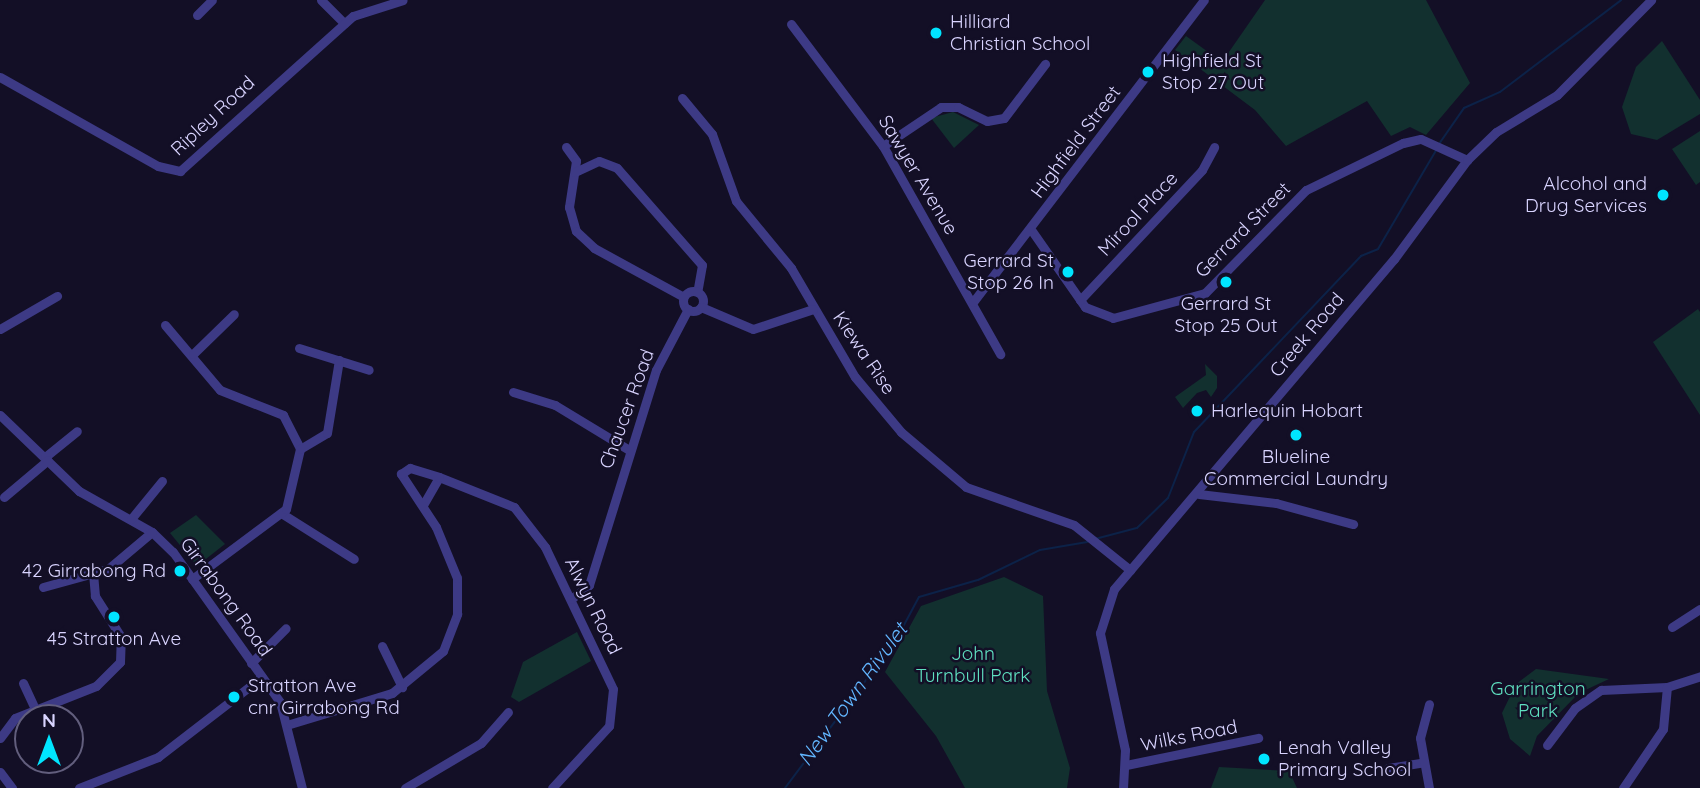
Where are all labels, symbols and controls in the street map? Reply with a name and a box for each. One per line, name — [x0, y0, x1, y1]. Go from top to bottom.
place label: Hilliard Christian School — [950, 11, 1090, 55]
marker: Hilliard Christian School — [928, 25, 944, 41]
place label: Highfield St Stop 27 Out — [1162, 50, 1264, 94]
marker: Highfield St Stop 27 Out — [1140, 64, 1156, 80]
street label: Ripley Road — [166, 71, 260, 161]
street label: Highfield Street — [1026, 81, 1126, 203]
street label: Sawyer Avenue — [873, 111, 963, 239]
street label: Mirool Place — [1093, 167, 1183, 261]
place label: Alcohol and Drug Services — [1525, 173, 1647, 217]
street label: Gerrard Street — [1191, 178, 1295, 282]
marker: Alcohol and Drug Services — [1653, 185, 1673, 205]
place label: Gerrard St Stop 26 In — [963, 250, 1054, 294]
marker: Gerrard St Stop 26 In — [1060, 264, 1076, 280]
marker: Gerrard St Stop 25 Out — [1218, 274, 1234, 290]
street label: Creek Road — [1265, 288, 1349, 382]
place label: Gerrard St Stop 25 Out — [1174, 293, 1278, 337]
street label: Kiewa Rise — [828, 307, 900, 399]
street label: Chaucer Road — [595, 346, 659, 472]
place label: Harlequin Hobart — [1211, 400, 1363, 422]
marker: Harlequin Hobart — [1189, 403, 1205, 419]
marker: Blueline Commercial Laundry — [1288, 427, 1304, 443]
place label: Blueline Commercial Laundry — [1204, 446, 1388, 490]
street label: Girrabong Road — [175, 533, 277, 661]
street label: Alwyn Road — [560, 554, 626, 658]
place label: 42 Girrabong Rd — [22, 560, 166, 582]
marker: 42 Girrabong Rd — [172, 563, 188, 579]
marker: 45 Stratton Ave — [106, 609, 122, 625]
water label: New Town Rivulet — [792, 618, 912, 770]
place label: 45 Stratton Ave — [47, 628, 181, 650]
park label: John Turnbull Park — [916, 643, 1030, 687]
place label: Stratton Ave cnr Girrabong Rd — [248, 675, 400, 719]
park label: Garrington Park — [1490, 678, 1586, 722]
marker: Stratton Ave cnr Girrabong Rd — [226, 689, 242, 705]
north arrow — [14, 704, 84, 774]
text: N — [42, 708, 56, 732]
street label: Wilks Road — [1139, 715, 1239, 757]
place label: Lenah Valley Primary School — [1278, 737, 1411, 781]
marker: Lenah Valley Primary School — [1256, 751, 1272, 767]

